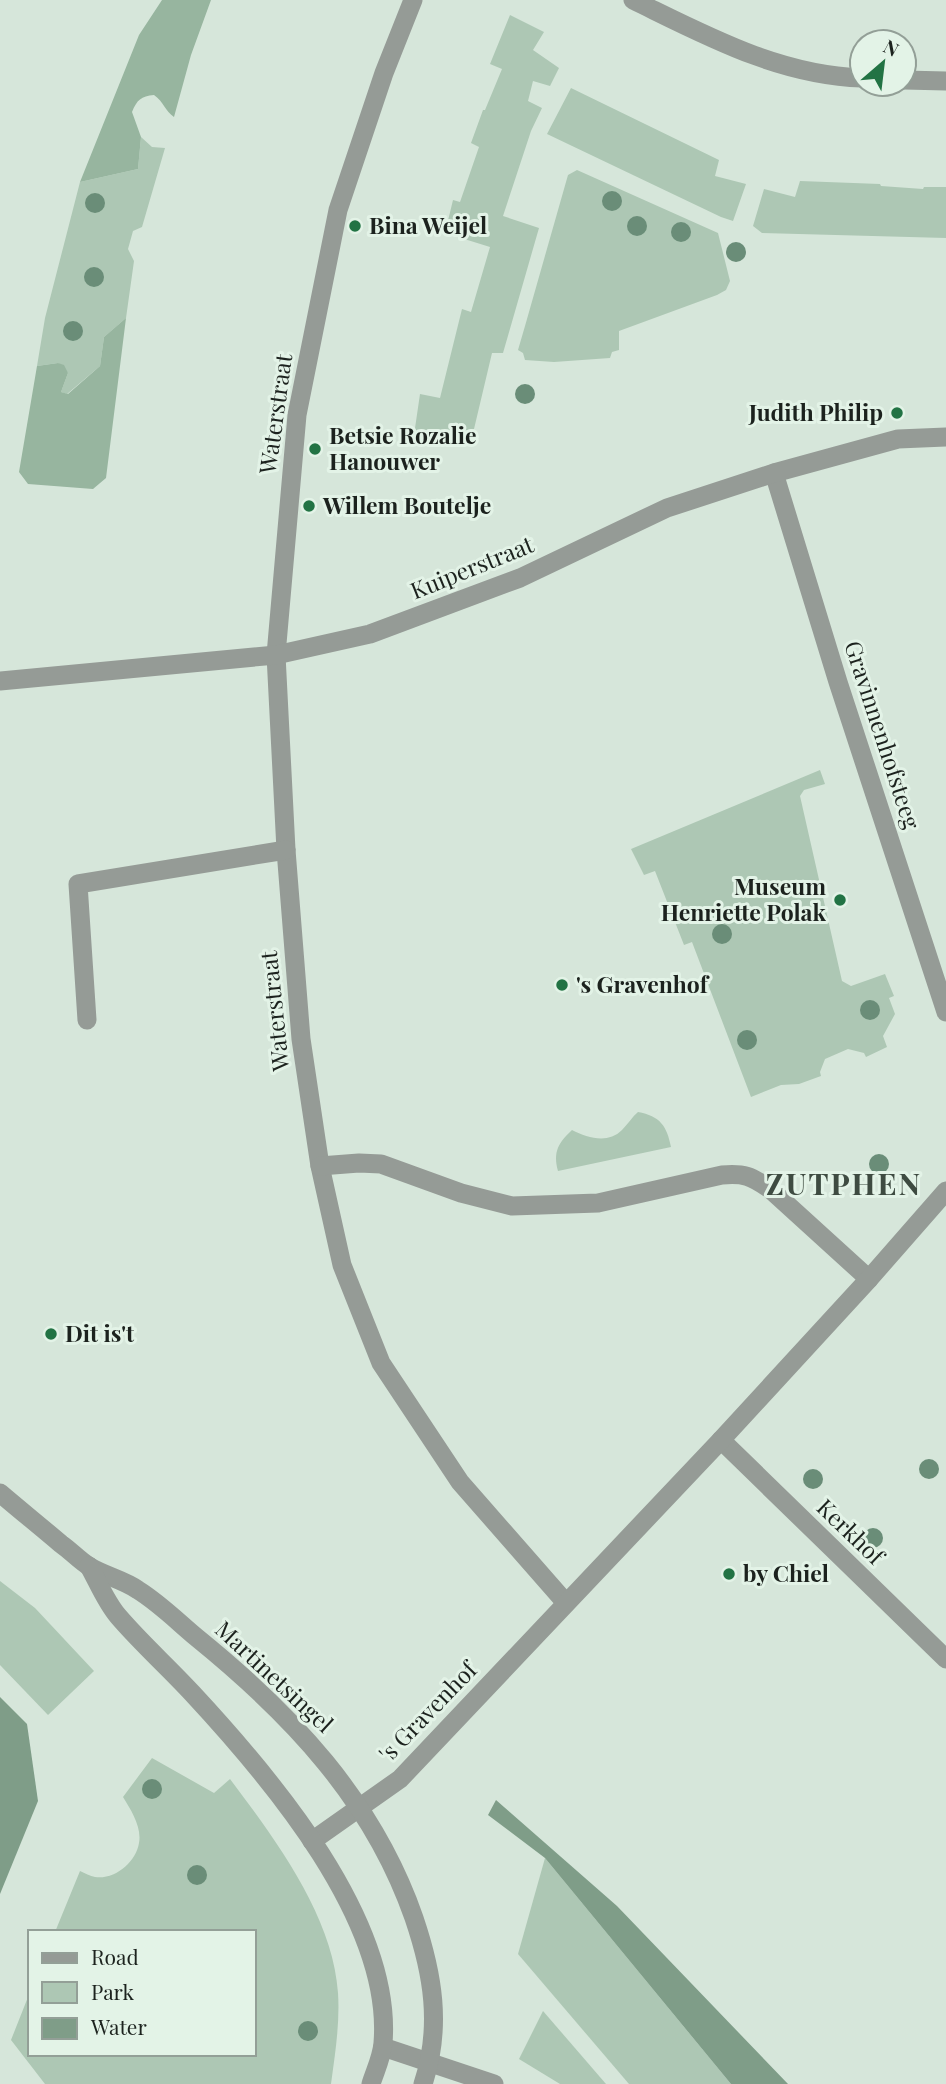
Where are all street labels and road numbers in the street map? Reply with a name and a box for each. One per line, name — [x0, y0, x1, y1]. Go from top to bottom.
street label: Waterstraat — [251, 351, 298, 477]
street label: Kuiperstraat — [405, 528, 538, 605]
street label: Gravinnenhofsteeg — [838, 636, 928, 833]
street label: Waterstraat — [252, 949, 295, 1074]
street label: Kerkhof — [811, 1491, 893, 1572]
street label: Martinetsingel — [209, 1613, 341, 1739]
street label: 's Gravenhof — [371, 1652, 484, 1768]

